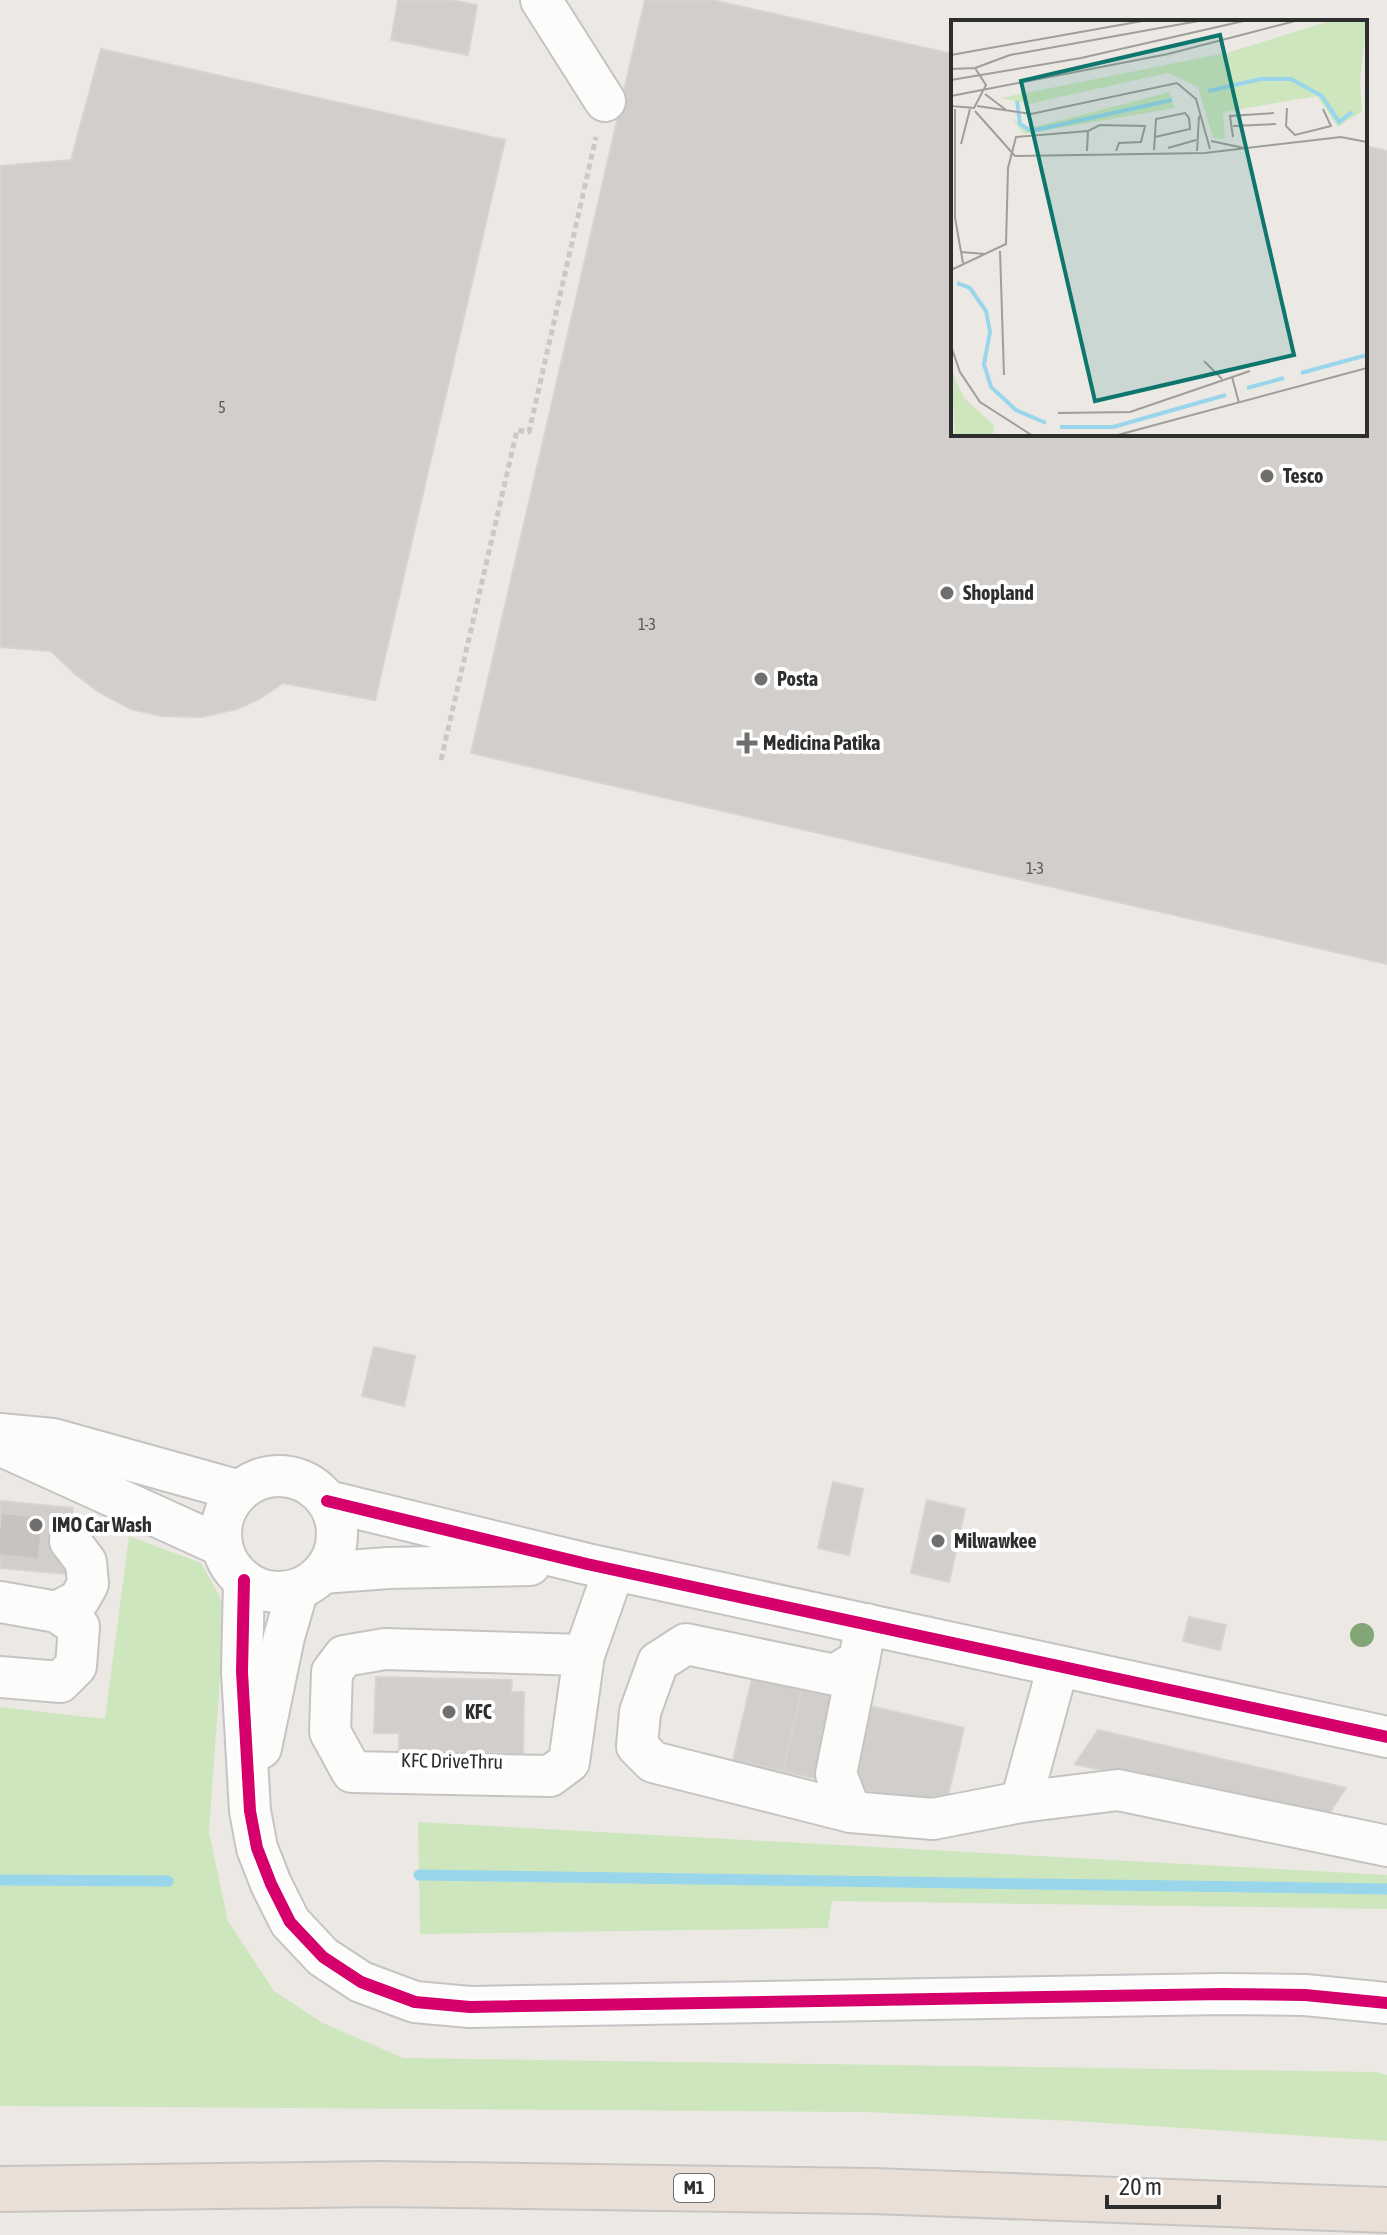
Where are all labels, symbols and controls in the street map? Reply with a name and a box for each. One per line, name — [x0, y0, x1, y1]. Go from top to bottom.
inset map — [951, 20, 1367, 436]
house number: 5 — [218, 398, 226, 416]
place label: Tesco — [1283, 464, 1324, 487]
marker: Tesco — [1258, 467, 1276, 485]
place label: Shopland — [963, 581, 1034, 604]
marker: Shopland — [938, 584, 956, 602]
house number: 1-3 — [638, 615, 656, 633]
place label: Posta — [777, 667, 818, 690]
marker: Posta — [752, 670, 770, 688]
place label: Medicina Patika — [763, 731, 880, 754]
marker: Medicina Patika — [738, 734, 756, 752]
house number: 1-3 — [1026, 859, 1044, 877]
place label: IMO Car Wash — [52, 1513, 152, 1536]
marker: IMO Car Wash — [27, 1516, 45, 1534]
place label: Milwawkee — [954, 1529, 1037, 1552]
marker: Milwawkee — [929, 1532, 947, 1550]
place label: KFC — [465, 1700, 492, 1723]
marker: KFC — [440, 1703, 458, 1721]
street label: KFC DriveThru — [401, 1748, 503, 1773]
scale bar — [1107, 2159, 1219, 2209]
text: 20 m — [1119, 2173, 1162, 2200]
road number: M1 — [674, 2174, 714, 2202]

